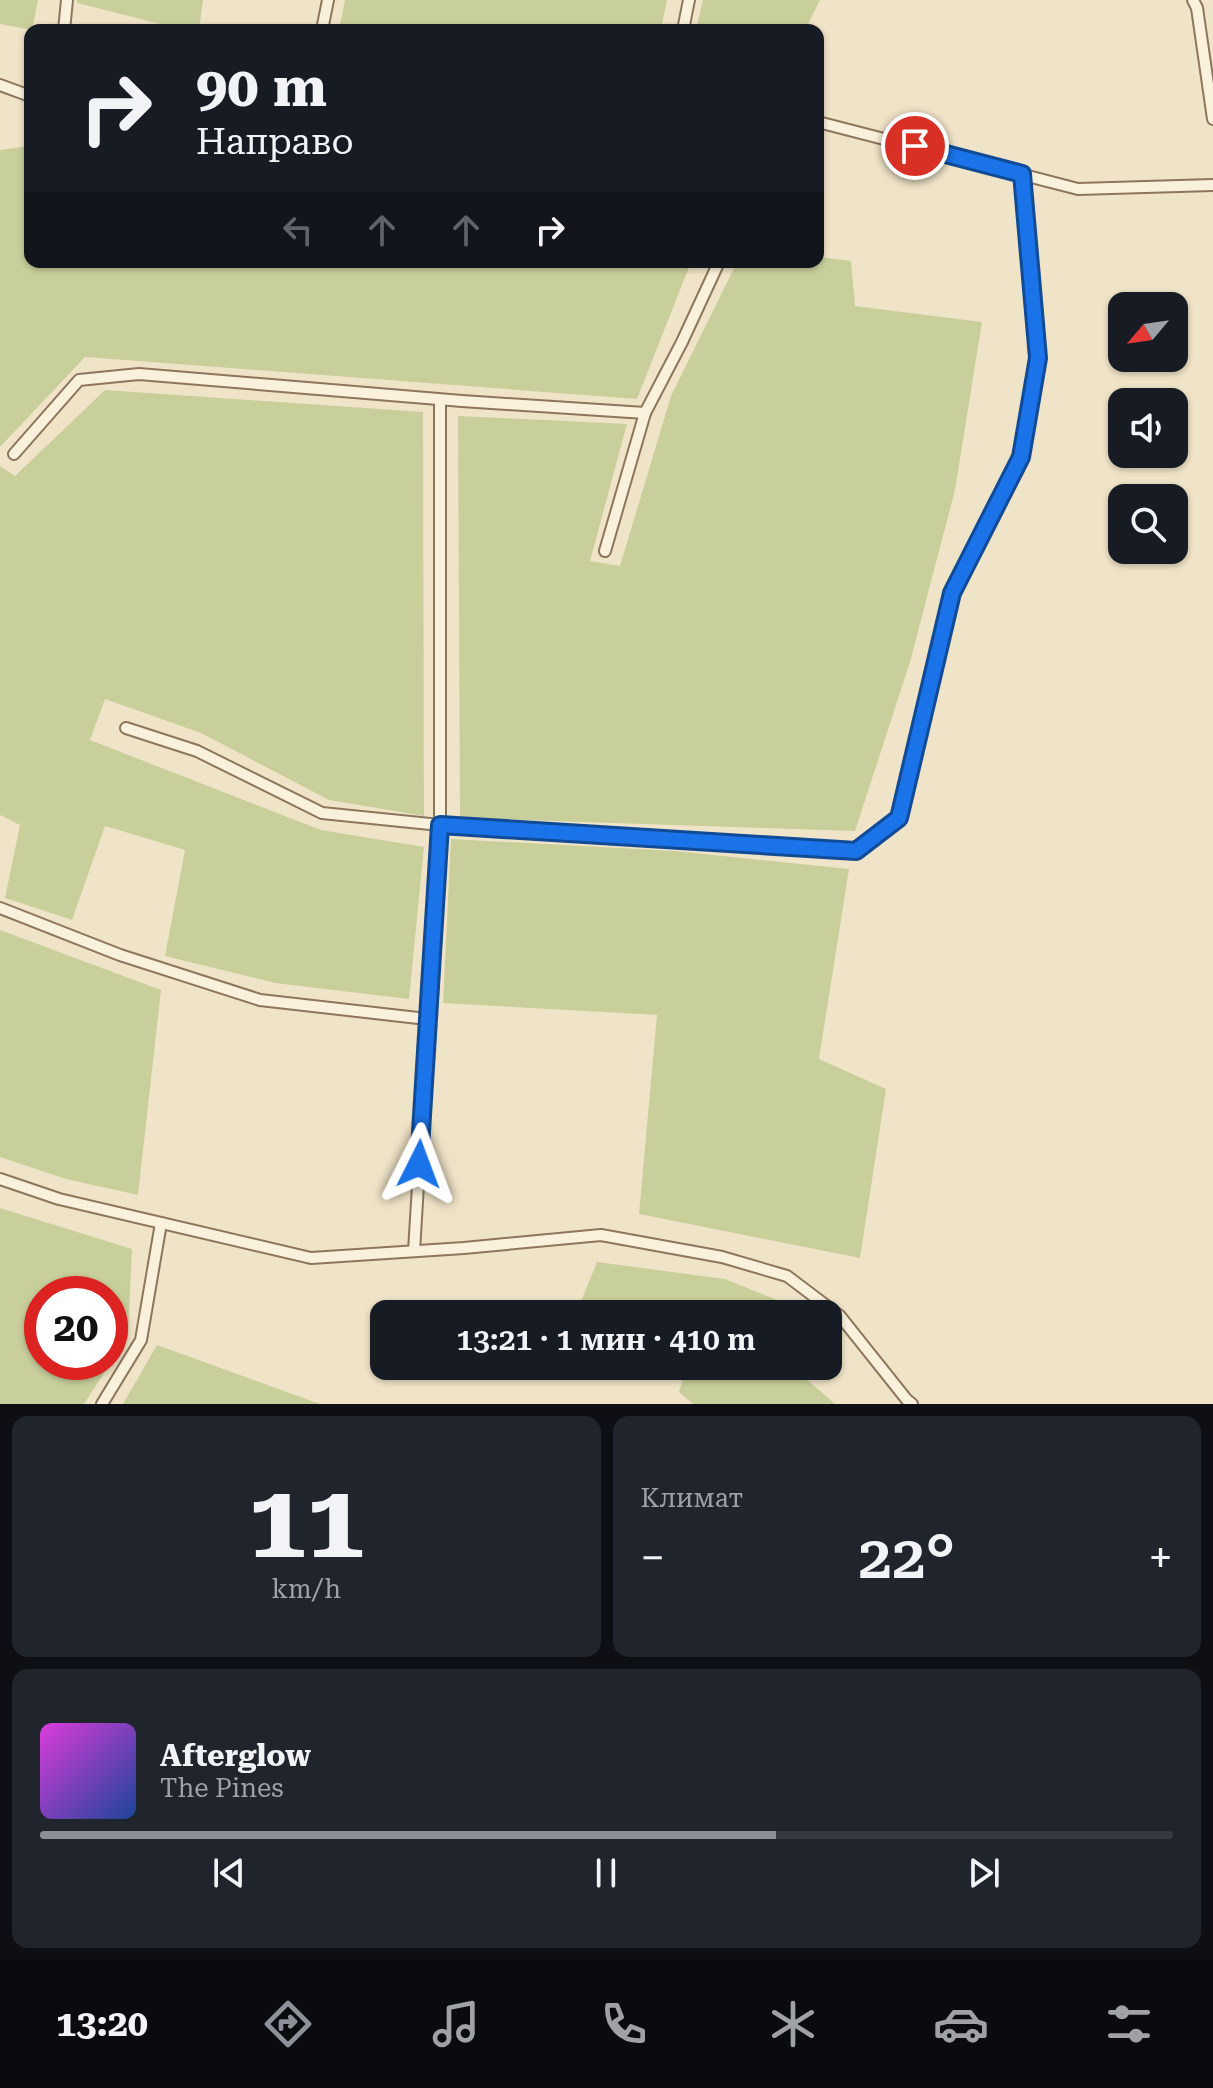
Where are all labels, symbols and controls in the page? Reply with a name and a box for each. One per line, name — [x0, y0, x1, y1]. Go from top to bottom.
text: 90 m — [196, 54, 327, 120]
icon: right — [64, 56, 168, 160]
pin — [881, 112, 949, 180]
text: Направо — [196, 121, 354, 163]
icon: arrive — [893, 124, 937, 168]
icon: left — [276, 208, 320, 252]
icon: ahead — [360, 208, 404, 252]
icon: ahead — [444, 208, 488, 252]
icon: right — [528, 208, 572, 252]
north arrow — [1108, 292, 1188, 372]
map controls — [1108, 292, 1188, 564]
button: sound — [1108, 388, 1188, 468]
button: search — [1108, 484, 1188, 564]
position arrow — [377, 1122, 461, 1206]
speed limit sign: 20 — [24, 1276, 128, 1380]
text: 13:21 · 1 мин · 410 m — [456, 1322, 756, 1357]
text: 11 — [248, 1461, 364, 1582]
text: Климат — [641, 1483, 743, 1513]
text: 22° — [858, 1522, 955, 1593]
text: − — [641, 1532, 665, 1584]
text: + — [1148, 1532, 1173, 1584]
text: km/h — [271, 1574, 341, 1604]
text: Afterglow — [160, 1738, 311, 1773]
text: The Pines — [160, 1773, 284, 1803]
icon: previous — [207, 1851, 251, 1895]
icon: pause — [584, 1851, 628, 1895]
icon: next — [962, 1851, 1006, 1895]
icon: directions — [260, 1996, 316, 2052]
icon: music — [428, 1996, 484, 2052]
icon: phone — [596, 1996, 652, 2052]
icon: climate — [765, 1996, 821, 2052]
icon: car — [933, 1996, 989, 2052]
icon: filters — [1101, 1996, 1157, 2052]
text: 13:20 — [56, 2003, 148, 2045]

